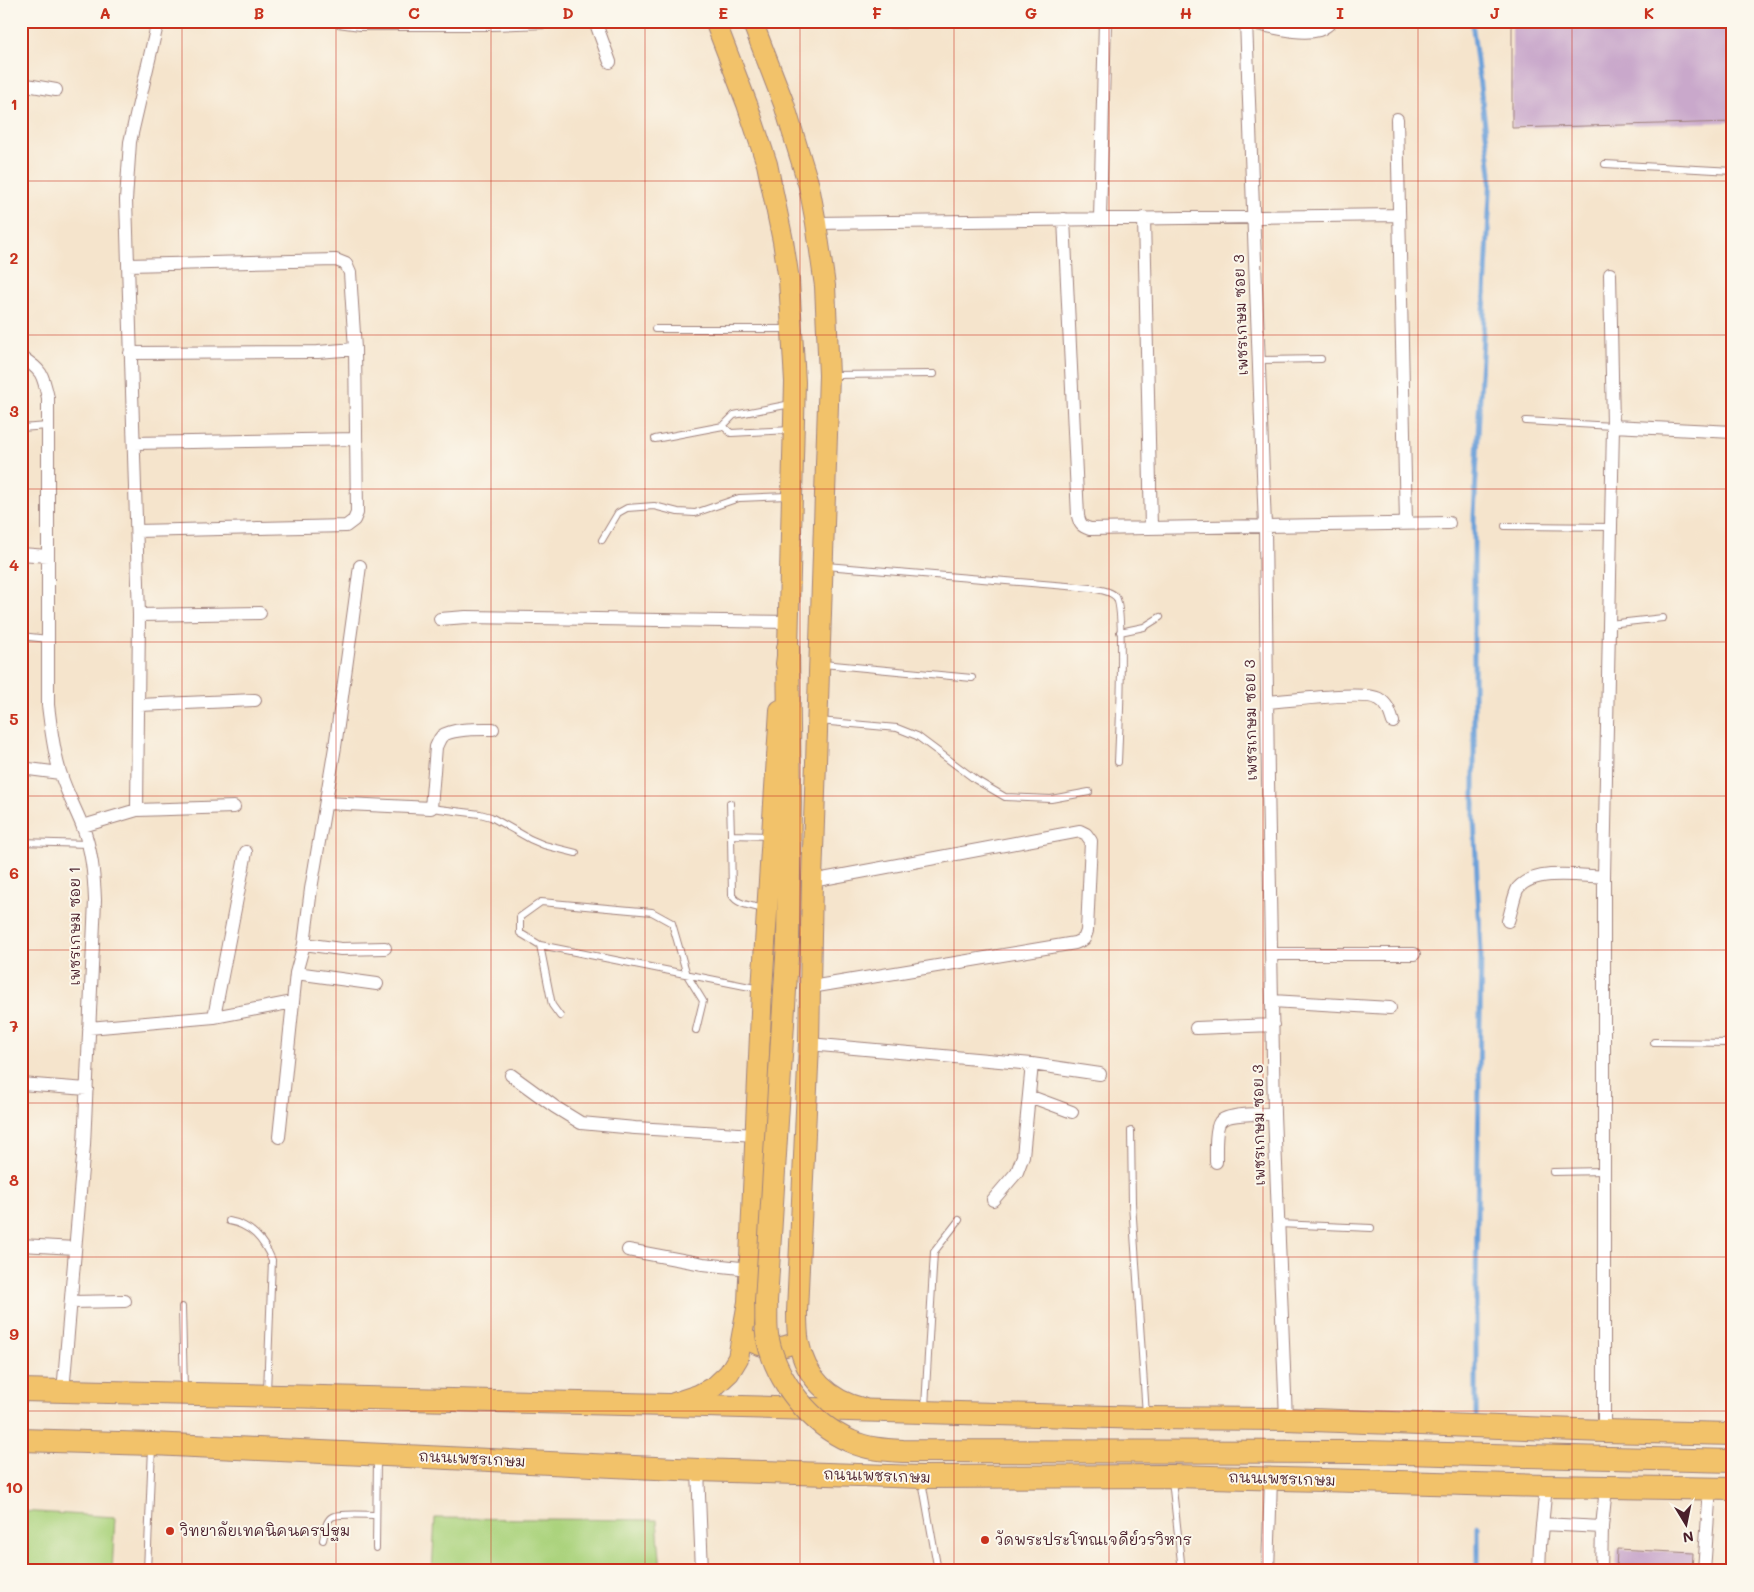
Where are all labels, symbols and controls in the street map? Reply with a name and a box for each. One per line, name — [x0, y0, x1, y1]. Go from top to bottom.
text: A — [99, 2, 111, 23]
text: B — [254, 2, 264, 23]
text: C — [408, 2, 420, 23]
text: D — [562, 2, 574, 23]
text: E — [718, 2, 728, 23]
text: F — [872, 2, 882, 23]
text: G — [1025, 2, 1037, 23]
text: H — [1180, 2, 1192, 23]
text: I — [1336, 2, 1344, 23]
text: J — [1490, 2, 1500, 23]
text: K — [1644, 2, 1654, 23]
text: 1 — [10, 93, 18, 114]
text: 2 — [10, 247, 19, 268]
street label: เพชรเกษม ซอย 3 — [1228, 254, 1252, 376]
text: 3 — [9, 400, 19, 421]
text: 4 — [9, 554, 19, 575]
street label: เพชรเกษม ซอย 3 — [1239, 659, 1261, 781]
text: 5 — [9, 708, 19, 729]
text: 6 — [9, 862, 19, 883]
street label: เพชรเกษม ซอย 1 — [64, 866, 84, 986]
text: 7 — [10, 1015, 19, 1036]
street label: เพชรเกษม ซอย 3 — [1247, 1064, 1269, 1186]
text: 8 — [9, 1169, 19, 1190]
text: 9 — [9, 1323, 19, 1344]
street label: ถนนเพชรเกษม — [418, 1445, 526, 1471]
street label: ถนนเพชรเกษม — [823, 1463, 931, 1487]
street label: ถนนเพชรเกษม — [1228, 1466, 1336, 1490]
text: 10 — [5, 1476, 23, 1497]
north arrow — [1662, 1500, 1712, 1550]
place label: วิทยาลัยเทคนิคนครปฐม — [179, 1520, 350, 1541]
marker: วิทยาลัยเทคนิคนครปฐม — [164, 1525, 176, 1537]
text: N — [1681, 1527, 1695, 1548]
place label: วัดพระประโทณเจดีย์วรวิหาร — [995, 1529, 1192, 1549]
marker: วัดพระประโทณเจดีย์วรวิหาร — [979, 1534, 991, 1546]

